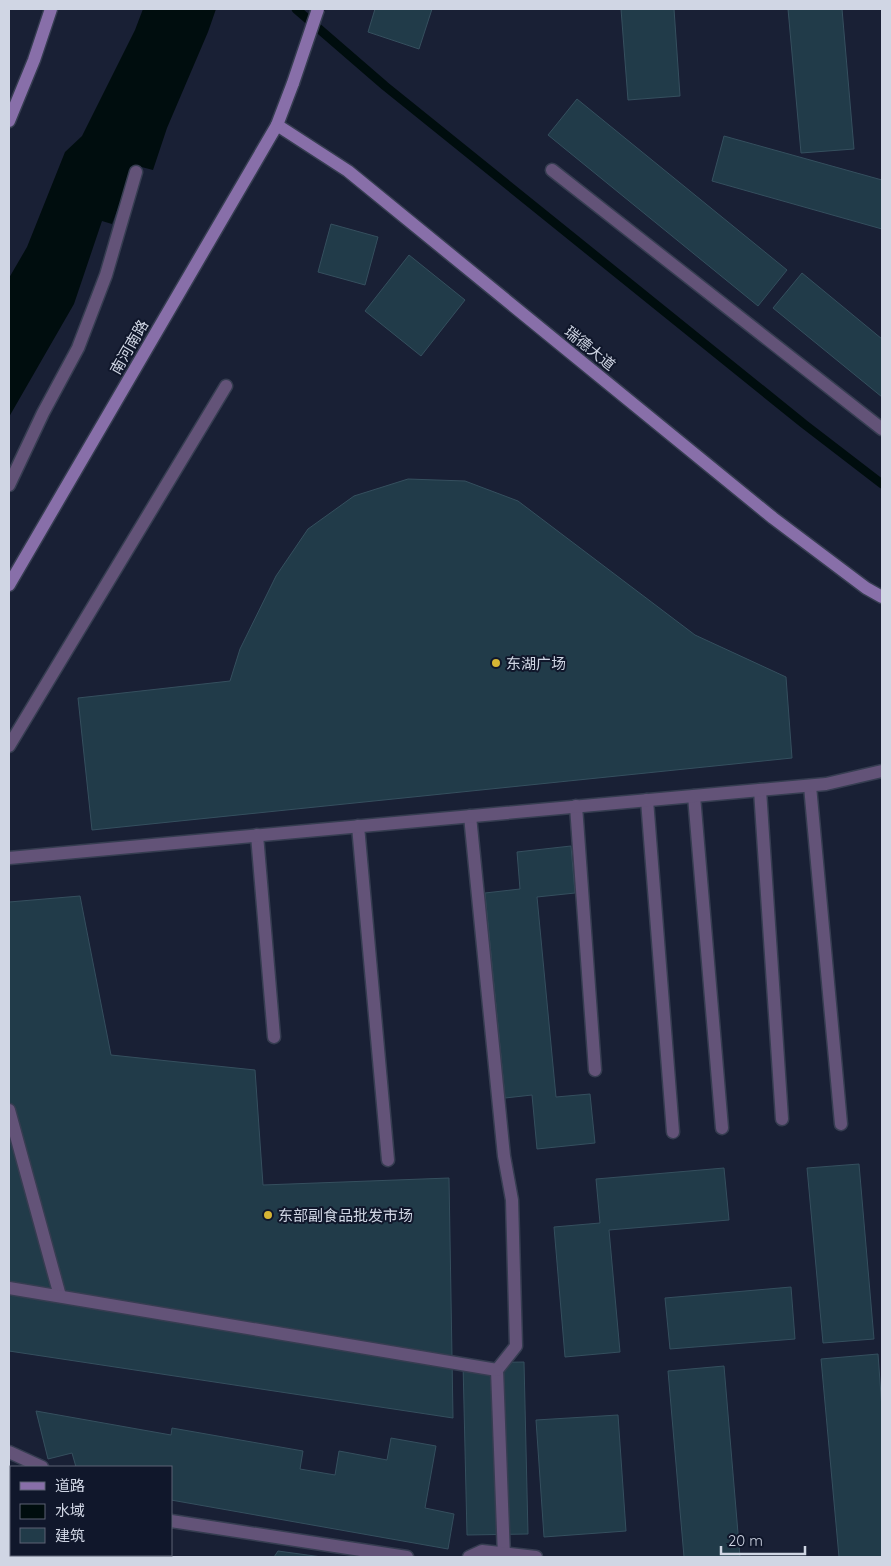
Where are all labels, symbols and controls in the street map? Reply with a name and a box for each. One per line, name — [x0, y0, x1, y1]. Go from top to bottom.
street label: 南河南路 — [106, 316, 152, 378]
street label: 瑞德大道 — [561, 322, 619, 374]
place label: 东湖广场 — [506, 654, 566, 673]
marker: 东湖广场 — [490, 657, 502, 669]
place label: 东部副食品批发市场 — [278, 1206, 413, 1225]
marker: 东部副食品批发市场 — [262, 1209, 274, 1221]
legend — [10, 1466, 172, 1556]
text: 道路 — [55, 1476, 85, 1495]
text: 水域 — [55, 1501, 85, 1520]
scale bar — [721, 1524, 805, 1556]
text: 建筑 — [55, 1526, 85, 1545]
text: 20 m — [728, 1531, 763, 1550]

